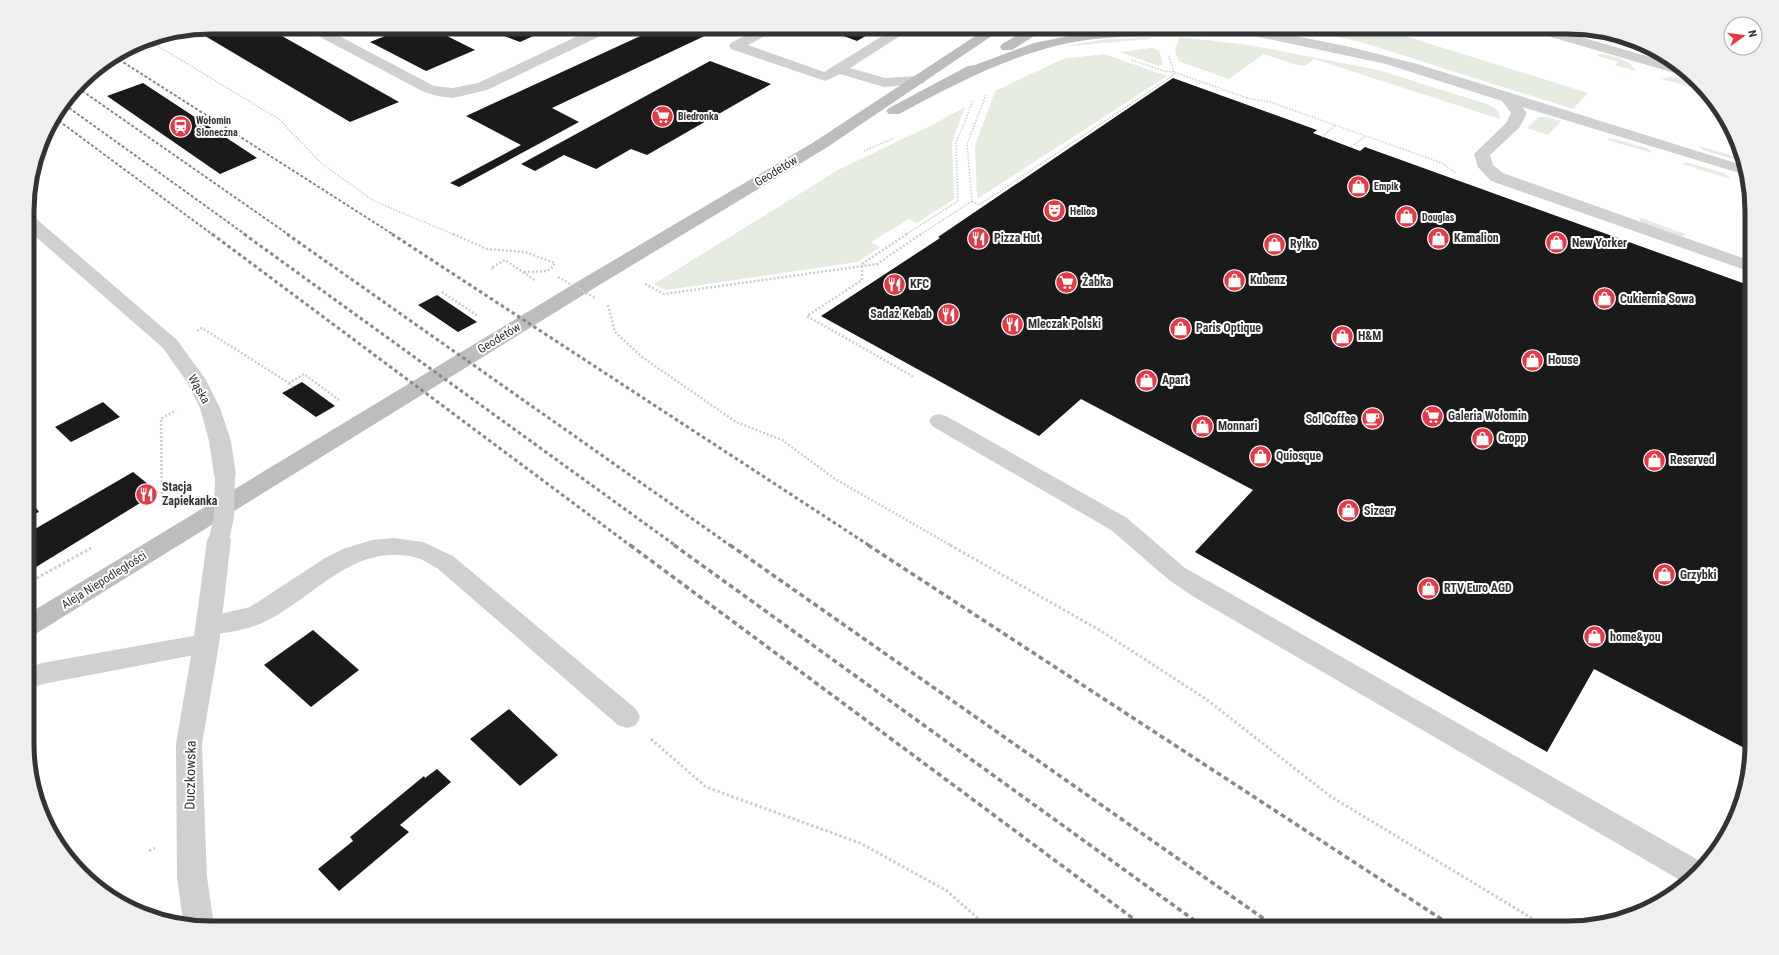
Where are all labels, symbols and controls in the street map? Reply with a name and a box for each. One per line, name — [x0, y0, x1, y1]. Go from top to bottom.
north arrow — [1723, 16, 1763, 56]
text: N — [1745, 29, 1759, 39]
supermarket icon: Biedronka — [649, 103, 675, 129]
place label: Biedronka — [678, 111, 719, 122]
station icon: Wołomin Słoneczna — [167, 113, 193, 139]
place label: Wołomin Słoneczna — [196, 115, 238, 138]
street label: Geodetów — [752, 153, 800, 189]
shop icon: Empik — [1346, 173, 1372, 199]
place label: Empik — [1374, 181, 1399, 192]
theatre icon: Helios — [1042, 198, 1068, 224]
shop icon: Douglas — [1393, 204, 1419, 230]
place label: Helios — [1070, 206, 1096, 217]
place label: Douglas — [1422, 212, 1455, 223]
restaurant icon: Pizza Hut — [965, 225, 991, 251]
shop icon: Kamalion — [1426, 225, 1452, 251]
shop icon: New Yorker — [1543, 230, 1569, 256]
place label: Pizza Hut — [994, 231, 1040, 245]
shop icon: Ryłko — [1262, 231, 1288, 257]
place label: Kamalion — [1454, 231, 1499, 245]
place label: New Yorker — [1572, 236, 1627, 250]
place label: Ryłko — [1290, 237, 1317, 251]
shop icon: Kubenz — [1221, 267, 1247, 293]
supermarket icon: Żabka — [1053, 269, 1079, 295]
restaurant icon: KFC — [881, 271, 907, 297]
place label: Kubenz — [1250, 273, 1285, 287]
place label: Żabka — [1082, 274, 1112, 289]
place label: KFC — [910, 277, 929, 291]
shop icon: Cukiernia Sowa — [1592, 286, 1618, 312]
place label: Cukiernia Sowa — [1620, 292, 1695, 306]
restaurant icon: Sadaż Kebab — [935, 301, 961, 327]
place label: Sadaż Kebab — [870, 307, 932, 321]
restaurant icon: Mleczak Polski — [1000, 311, 1026, 337]
shop icon: Paris Optique — [1167, 315, 1193, 341]
place label: Mleczak Polski — [1028, 317, 1101, 331]
street label: Geodetów — [475, 320, 523, 356]
place label: Paris Optique — [1196, 321, 1261, 335]
shop icon: H&M — [1329, 323, 1355, 349]
place label: H&M — [1358, 329, 1381, 343]
shop icon: House — [1520, 347, 1546, 373]
place label: House — [1548, 353, 1579, 367]
shop icon: Apart — [1134, 367, 1160, 393]
street label: Wąska — [185, 372, 213, 406]
place label: Apart — [1162, 373, 1189, 387]
supermarket icon: Galeria Wołomin — [1419, 403, 1445, 429]
cafe icon: So! Coffee — [1359, 406, 1385, 432]
place label: Galeria Wołomin — [1448, 409, 1527, 423]
place label: So! Coffee — [1306, 412, 1356, 426]
shop icon: Monnari — [1190, 413, 1216, 439]
place label: Monnari — [1218, 419, 1258, 433]
shop icon: Cropp — [1469, 425, 1495, 451]
place label: Cropp — [1498, 431, 1527, 445]
shop icon: Quiosque — [1247, 443, 1273, 469]
shop icon: Reserved — [1641, 447, 1667, 473]
place label: Quiosque — [1276, 449, 1321, 463]
place label: Reserved — [1670, 453, 1715, 467]
place label: Stacja Zapiekanka — [162, 480, 218, 508]
restaurant icon: Stacja Zapiekanka — [134, 481, 160, 507]
shop icon: Sizeer — [1335, 498, 1361, 524]
place label: Sizeer — [1364, 504, 1394, 518]
street label: Aleja Niepodległości — [59, 548, 149, 612]
shop icon: Grzybki — [1652, 562, 1678, 588]
place label: Grzybki — [1680, 568, 1716, 582]
shop icon: RTV Euro AGD — [1416, 575, 1442, 601]
place label: RTV Euro AGD — [1444, 581, 1512, 595]
shop icon: home&you — [1581, 624, 1607, 650]
place label: home&you — [1610, 630, 1661, 644]
street label: Duczkowska — [181, 740, 199, 810]

